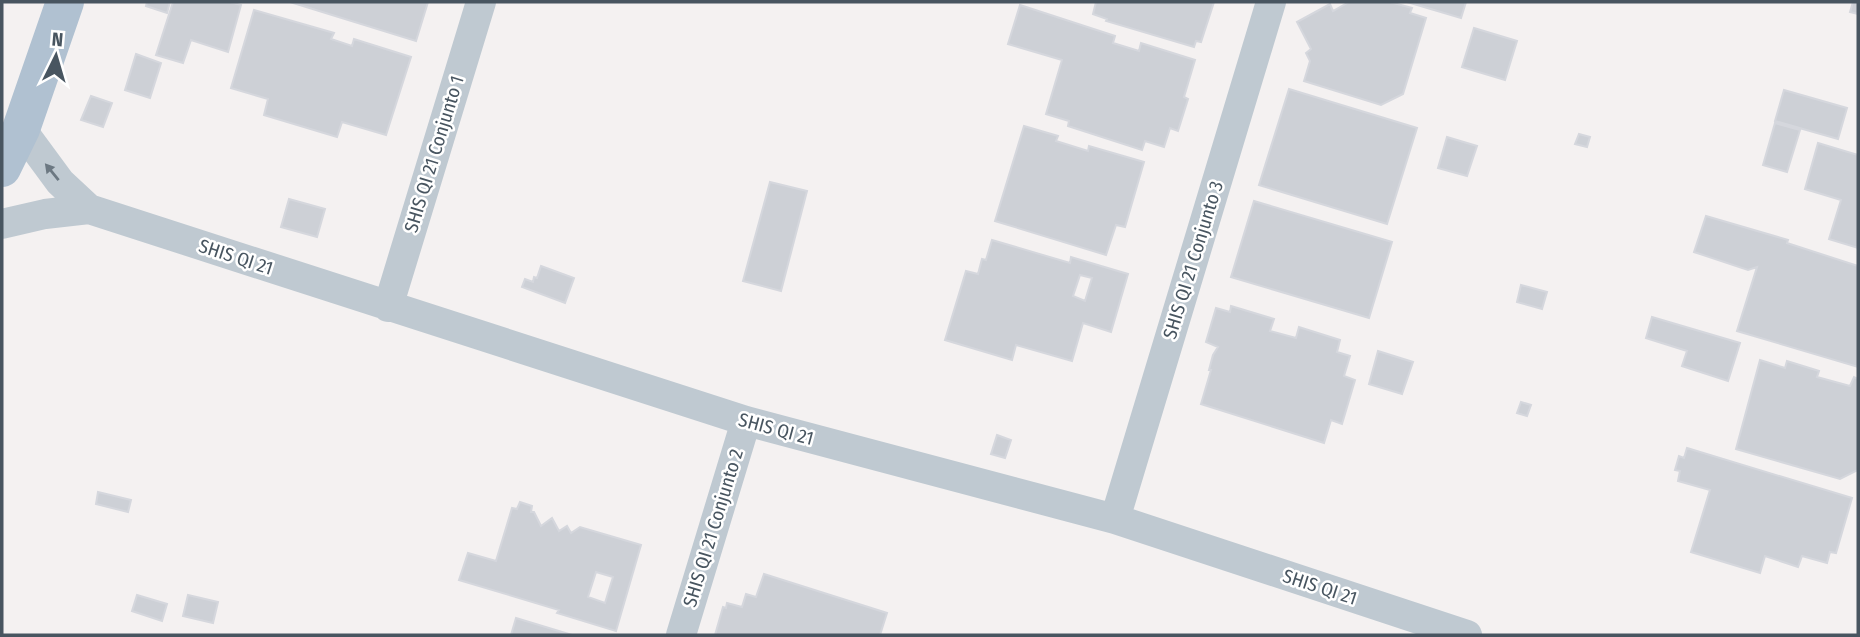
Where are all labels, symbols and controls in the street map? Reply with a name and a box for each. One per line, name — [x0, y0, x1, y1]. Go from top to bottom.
north arrow — [21, 21, 91, 91]
text: N — [51, 28, 64, 52]
street label: SHIS QI 21 Conjunto 1 — [399, 73, 469, 235]
one-way arrow — [44, 164, 59, 182]
street label: SHIS QI 21 Conjunto 3 — [1158, 178, 1228, 342]
street label: SHIS QI 21 — [196, 234, 276, 280]
street label: SHIS QI 21 — [736, 408, 816, 450]
street label: SHIS QI 21 Conjunto 2 — [678, 446, 748, 610]
street label: SHIS QI 21 — [1280, 564, 1360, 610]

